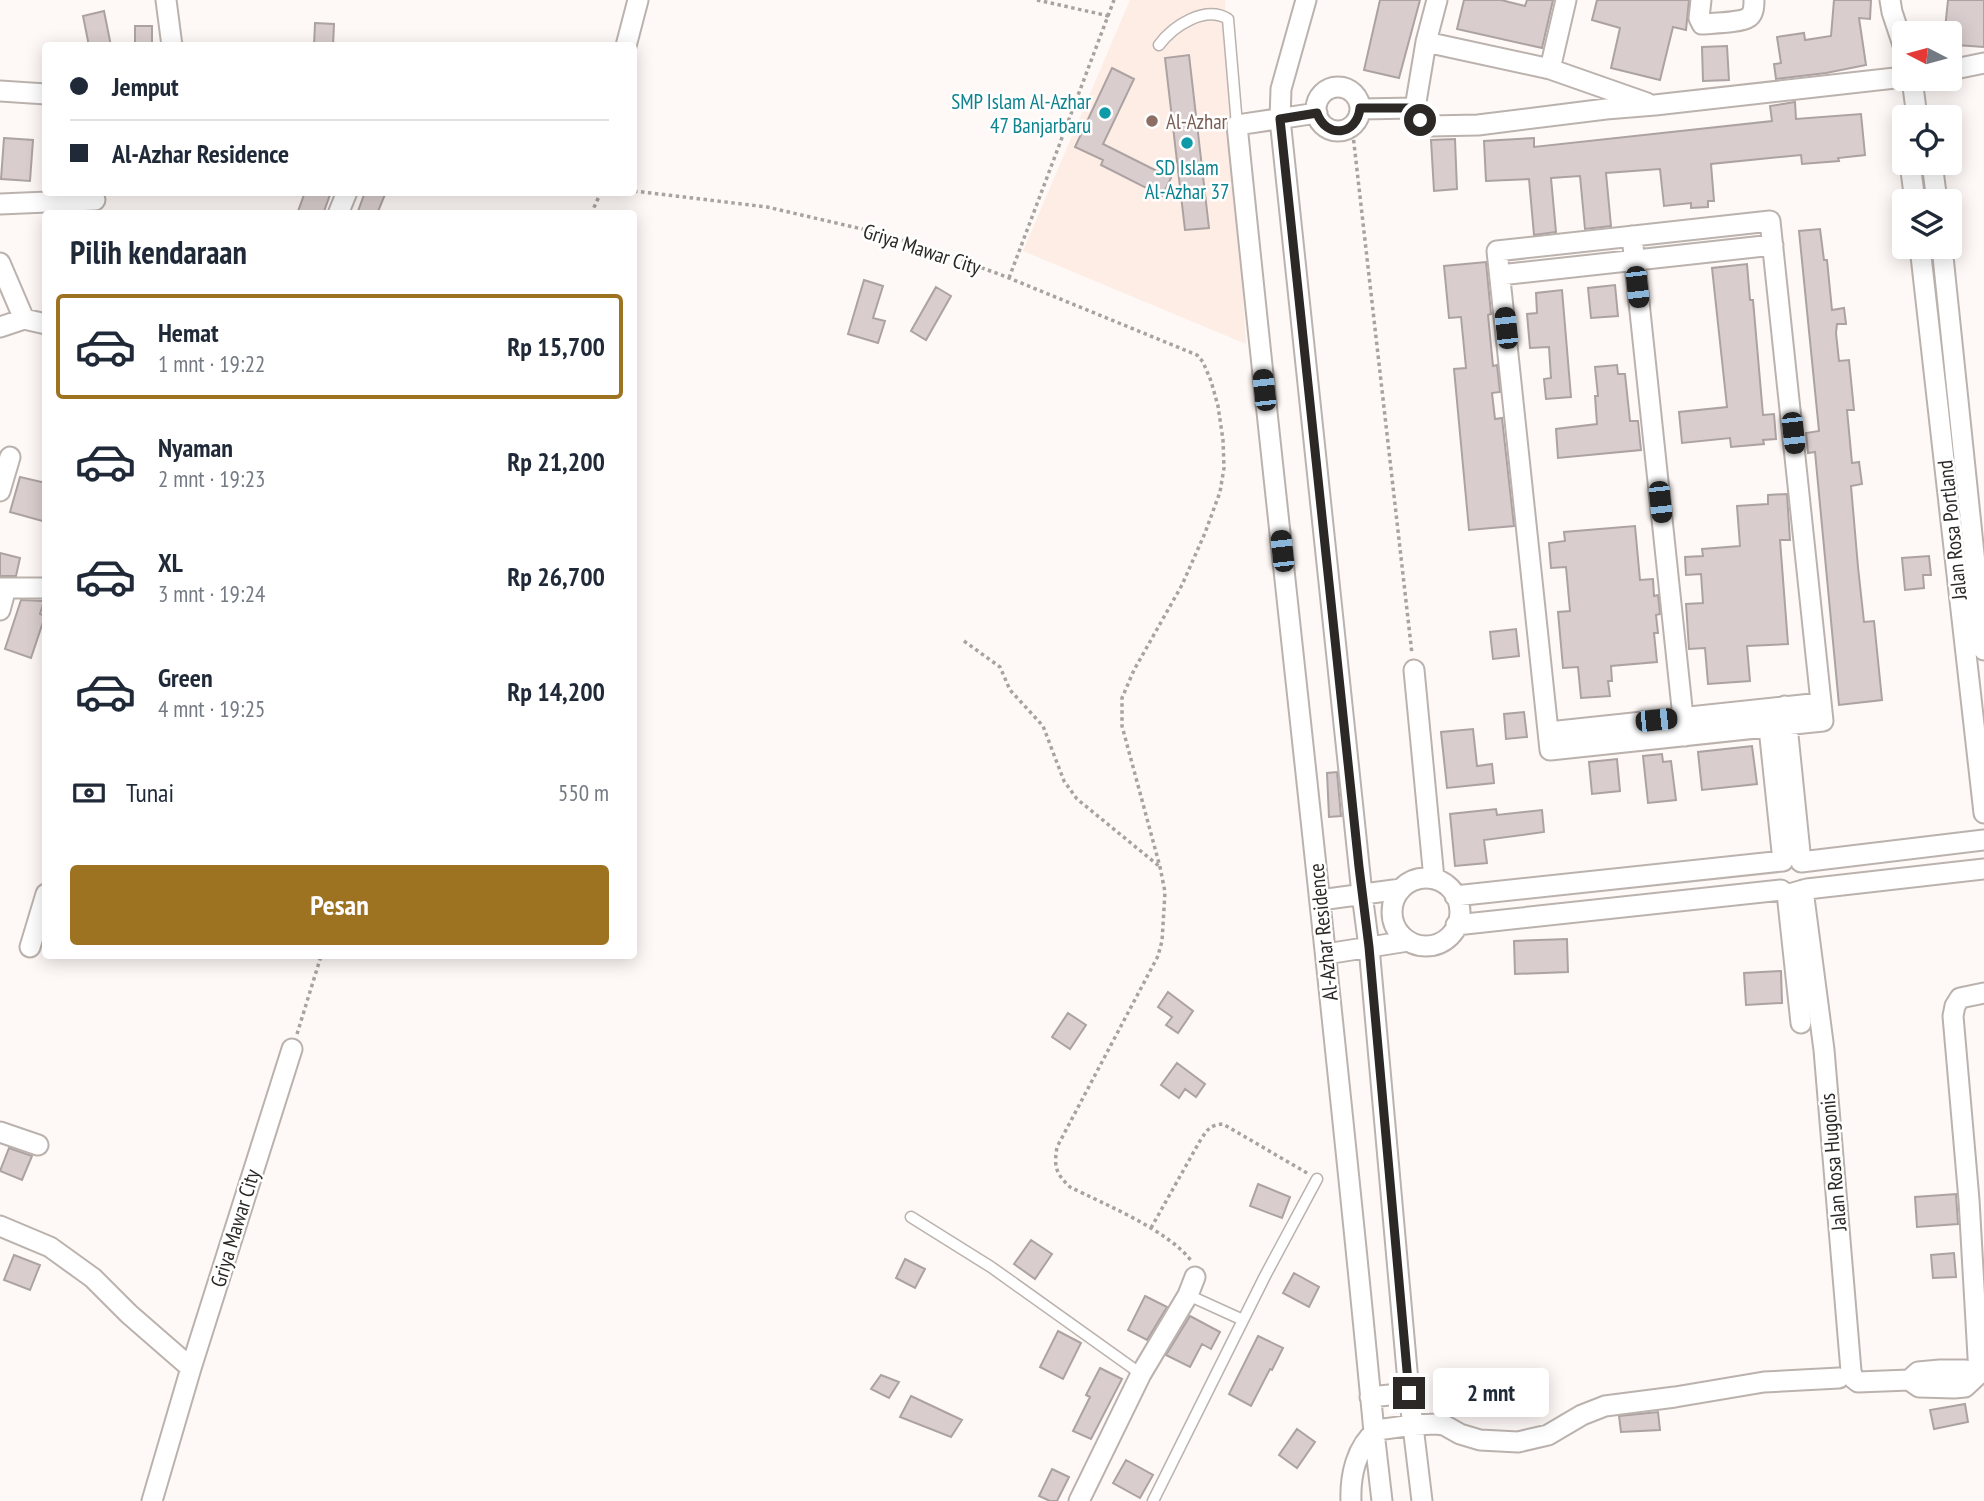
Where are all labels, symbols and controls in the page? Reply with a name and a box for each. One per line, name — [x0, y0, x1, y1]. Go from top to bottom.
north arrow — [1892, 21, 1962, 91]
map controls — [1892, 21, 1962, 259]
text: Jemput — [112, 70, 179, 103]
place label: SMP Islam Al-Azhar 47 Banjarbaru — [951, 88, 1091, 139]
route start — [1404, 104, 1436, 136]
marker: SMP Islam Al-Azhar 47 Banjarbaru — [1097, 105, 1113, 121]
button: locate — [1892, 105, 1962, 175]
place label: Al-Azhar — [1166, 108, 1228, 135]
marker: Al-Azhar — [1144, 113, 1160, 129]
marker: SD Islam Al-Azhar 37 — [1179, 135, 1195, 151]
text: Al-Azhar Residence — [112, 137, 289, 170]
place label: SD Islam Al-Azhar 37 — [1145, 154, 1229, 205]
button: layers — [1892, 189, 1962, 259]
street label: Griya Mawar City — [860, 217, 984, 281]
text: Pilih kendaraan — [70, 231, 247, 273]
car — [1625, 265, 1650, 309]
car — [1494, 306, 1519, 350]
icon: car — [74, 315, 137, 378]
text: Hemat — [158, 316, 219, 349]
text: Rp 15,700 — [507, 330, 605, 363]
text: 1 mnt · 19:22 — [158, 349, 265, 378]
car — [1252, 368, 1277, 412]
car — [1781, 411, 1806, 455]
icon: car — [74, 430, 137, 493]
text: Nyaman — [158, 431, 233, 464]
text: Rp 21,200 — [507, 445, 605, 478]
street label: Jalan Rosa Portland — [1931, 459, 1973, 602]
text: 2 mnt · 19:23 — [158, 464, 265, 493]
car — [1648, 480, 1673, 524]
car — [1270, 529, 1295, 573]
icon: car — [74, 545, 137, 608]
text: XL — [158, 546, 183, 579]
text: Rp 26,700 — [507, 560, 605, 593]
text: 3 mnt · 19:24 — [158, 579, 265, 608]
icon: car — [74, 660, 137, 723]
text: Green — [158, 661, 213, 694]
text: Rp 14,200 — [507, 675, 605, 708]
text: 4 mnt · 19:25 — [158, 694, 265, 723]
car — [1635, 707, 1678, 733]
icon: cash — [70, 774, 108, 812]
text: Tunai — [126, 776, 174, 809]
text: 550 m — [558, 778, 609, 807]
street label: Al-Azhar Residence — [1302, 862, 1344, 1002]
button: Pesan — [70, 865, 609, 945]
street label: Jalan Rosa Hugonis — [1814, 1092, 1853, 1233]
street label: Griya Mawar City — [204, 1166, 266, 1290]
callout: 2 mnt — [1434, 1368, 1549, 1418]
route end — [1393, 1377, 1425, 1409]
text: 2 mnt — [1467, 1378, 1515, 1407]

